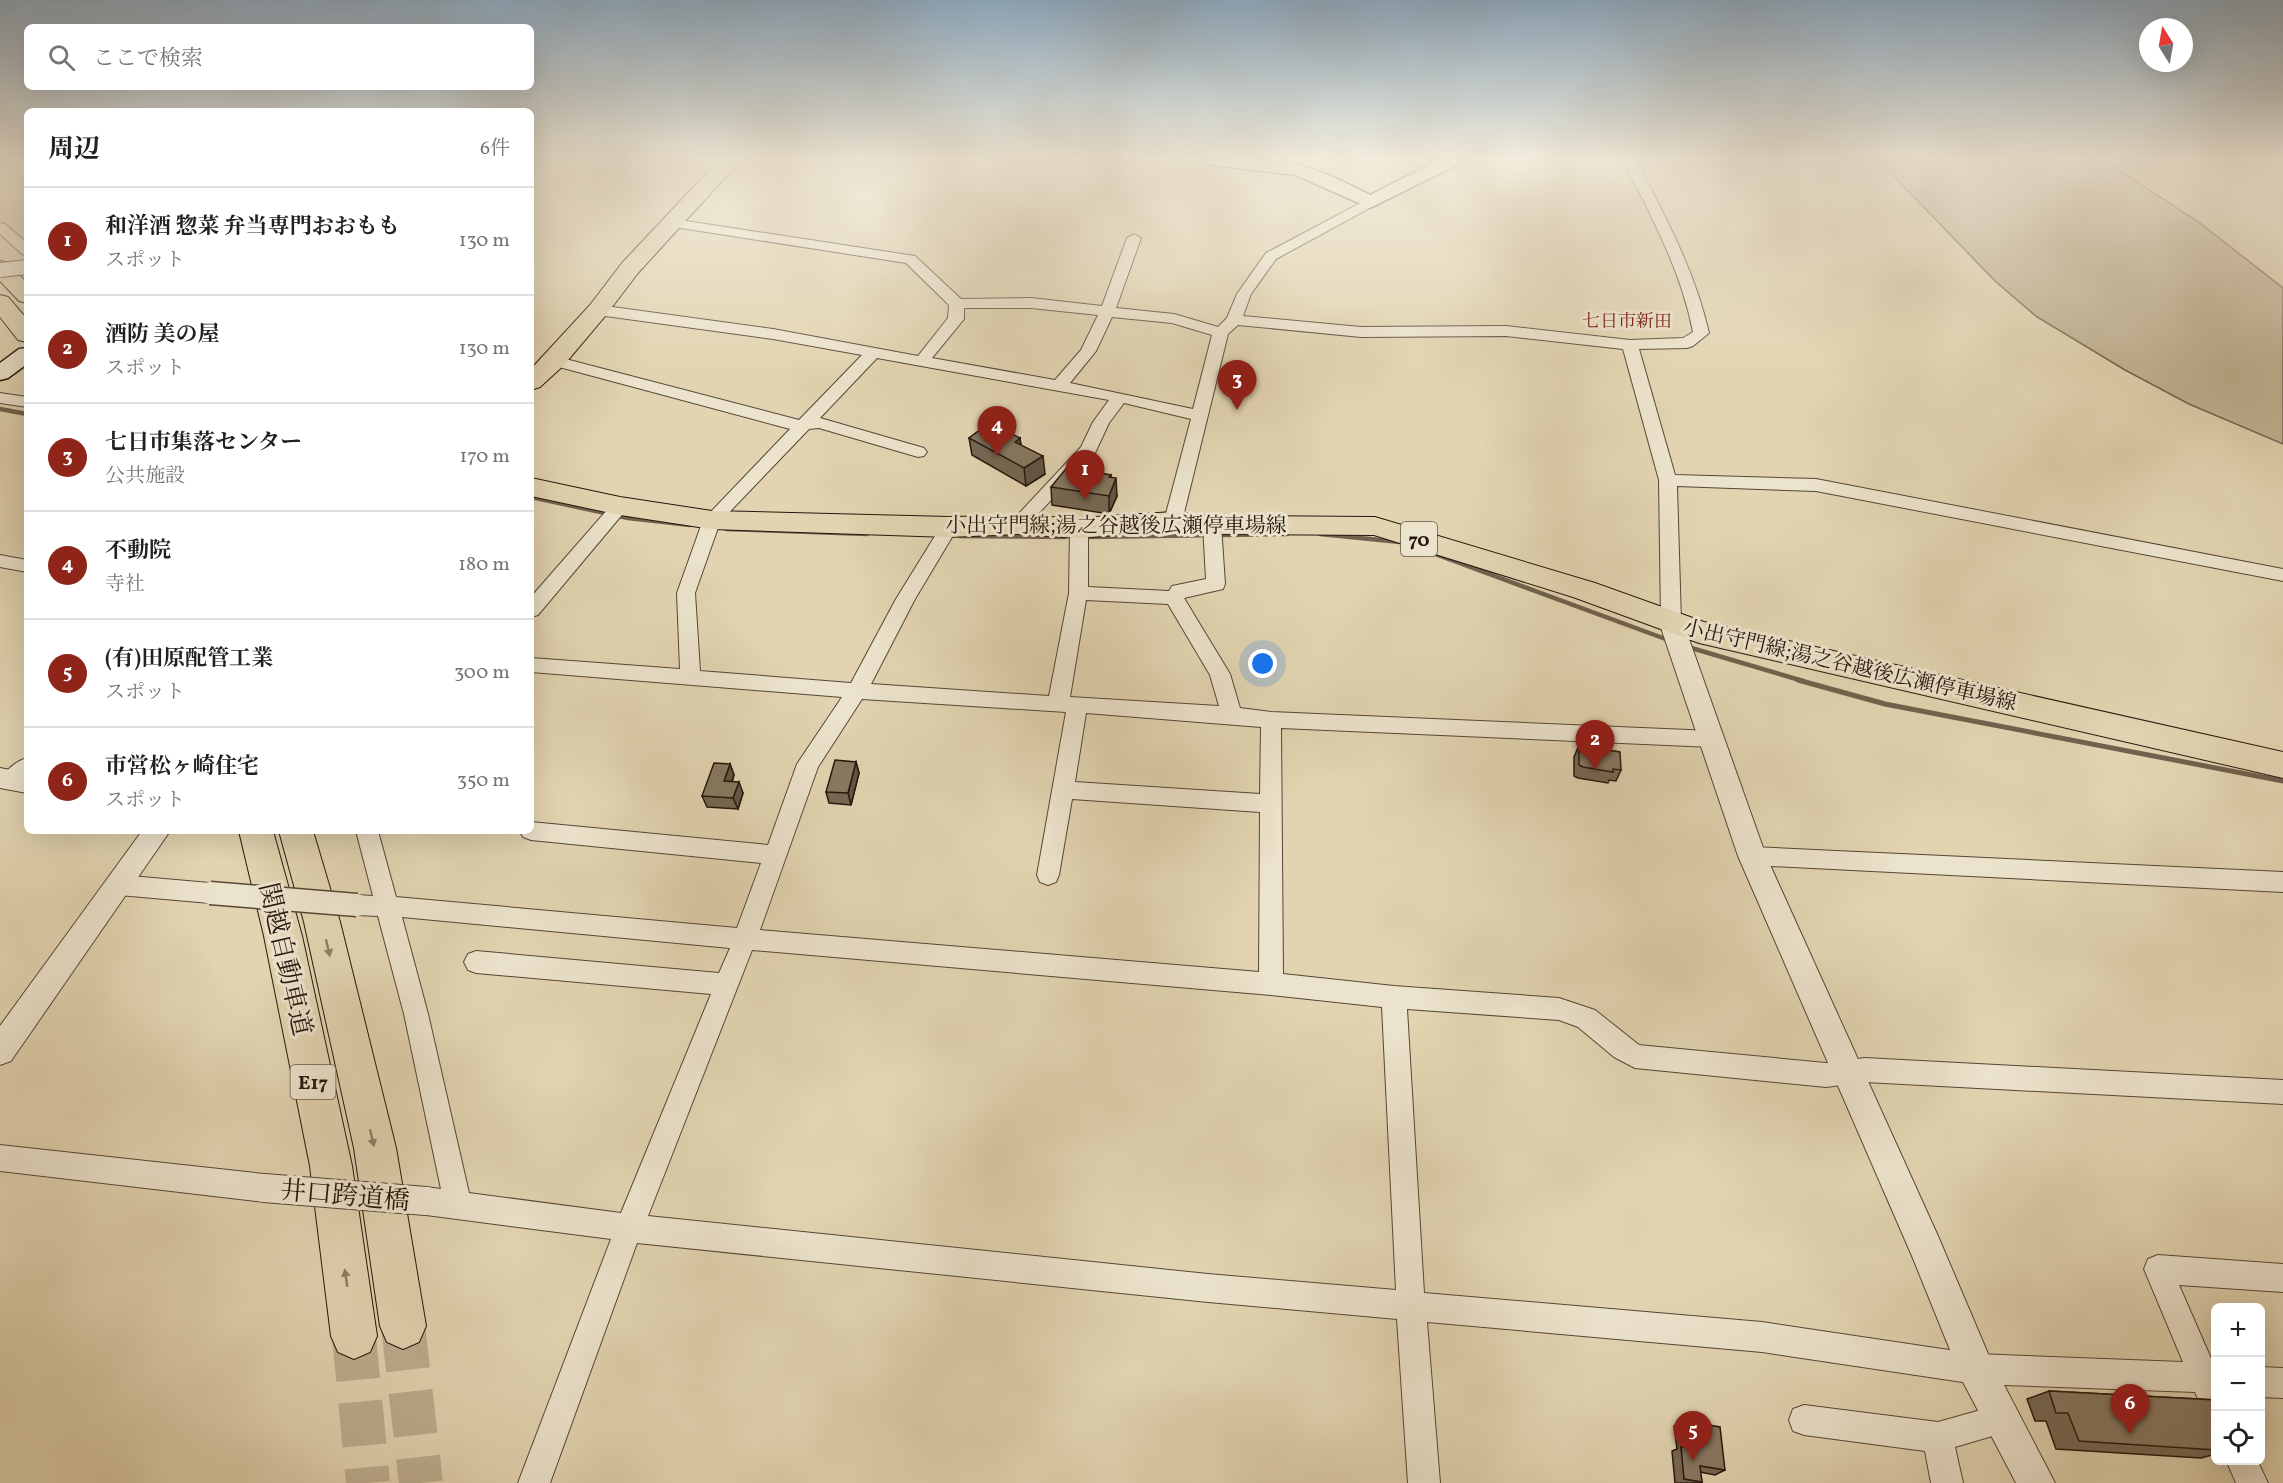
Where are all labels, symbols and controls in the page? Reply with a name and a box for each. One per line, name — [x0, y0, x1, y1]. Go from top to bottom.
north arrow — [2139, 18, 2193, 72]
search box — [24, 24, 534, 90]
icon: search — [45, 41, 78, 74]
text: ここで検索 — [93, 44, 203, 75]
text: 周辺 — [48, 132, 100, 168]
text: 6件 — [480, 135, 510, 163]
text: 和洋酒 惣菜 弁当専門おおもも — [105, 212, 400, 243]
text: 1 — [63, 227, 72, 255]
text: 130 m — [459, 227, 510, 255]
text: スポット — [105, 247, 185, 275]
district label: 七日市新田 — [1582, 310, 1672, 335]
text: 酒防 美の屋 — [105, 320, 219, 351]
text: 2 — [62, 335, 73, 363]
text: 130 m — [459, 335, 510, 363]
text: スポット — [105, 355, 185, 383]
pin: 3 — [1218, 360, 1256, 410]
pin: 4 — [978, 406, 1016, 456]
text: 七日市集落センター — [105, 428, 302, 459]
text: 3 — [62, 443, 73, 471]
text: 170 m — [460, 443, 510, 471]
pin: 1 — [1066, 450, 1104, 500]
text: 公共施設 — [105, 463, 185, 491]
street label: 小出守門線;湯之谷越後広瀬停車場線 — [945, 512, 1287, 541]
road number: 70 — [1401, 522, 1437, 556]
text: 不動院 — [105, 536, 171, 567]
text: 4 — [61, 551, 74, 579]
text: 180 m — [458, 551, 510, 579]
text: 寺社 — [105, 571, 145, 599]
street label: 小出守門線;湯之谷越後広瀬停車場線 — [1680, 614, 2019, 719]
text: (有)田原配管工業 — [105, 644, 273, 675]
your location — [1248, 649, 1277, 678]
text: 5 — [63, 659, 72, 687]
text: 300 m — [454, 659, 510, 687]
text: スポット — [105, 679, 185, 707]
pin: 2 — [1576, 720, 1614, 770]
text: 市営松ヶ崎住宅 — [105, 752, 259, 783]
text: 6 — [62, 767, 73, 795]
text: 350 m — [457, 767, 510, 795]
text: スポット — [105, 787, 185, 815]
street label: 関越自動車道 — [249, 879, 319, 1040]
one-way arrow — [324, 939, 334, 957]
road number: E17 — [290, 1065, 336, 1099]
one-way arrow — [368, 1129, 378, 1147]
street label: 井口跨道橋 — [278, 1173, 411, 1221]
one-way arrow — [342, 1269, 351, 1288]
map controls — [2211, 1303, 2265, 1465]
button: + — [2211, 1303, 2265, 1357]
button: − — [2211, 1357, 2265, 1411]
pin: 6 — [2110, 1384, 2150, 1434]
button: locate — [2211, 1411, 2265, 1465]
pin: 5 — [1674, 1412, 1712, 1461]

